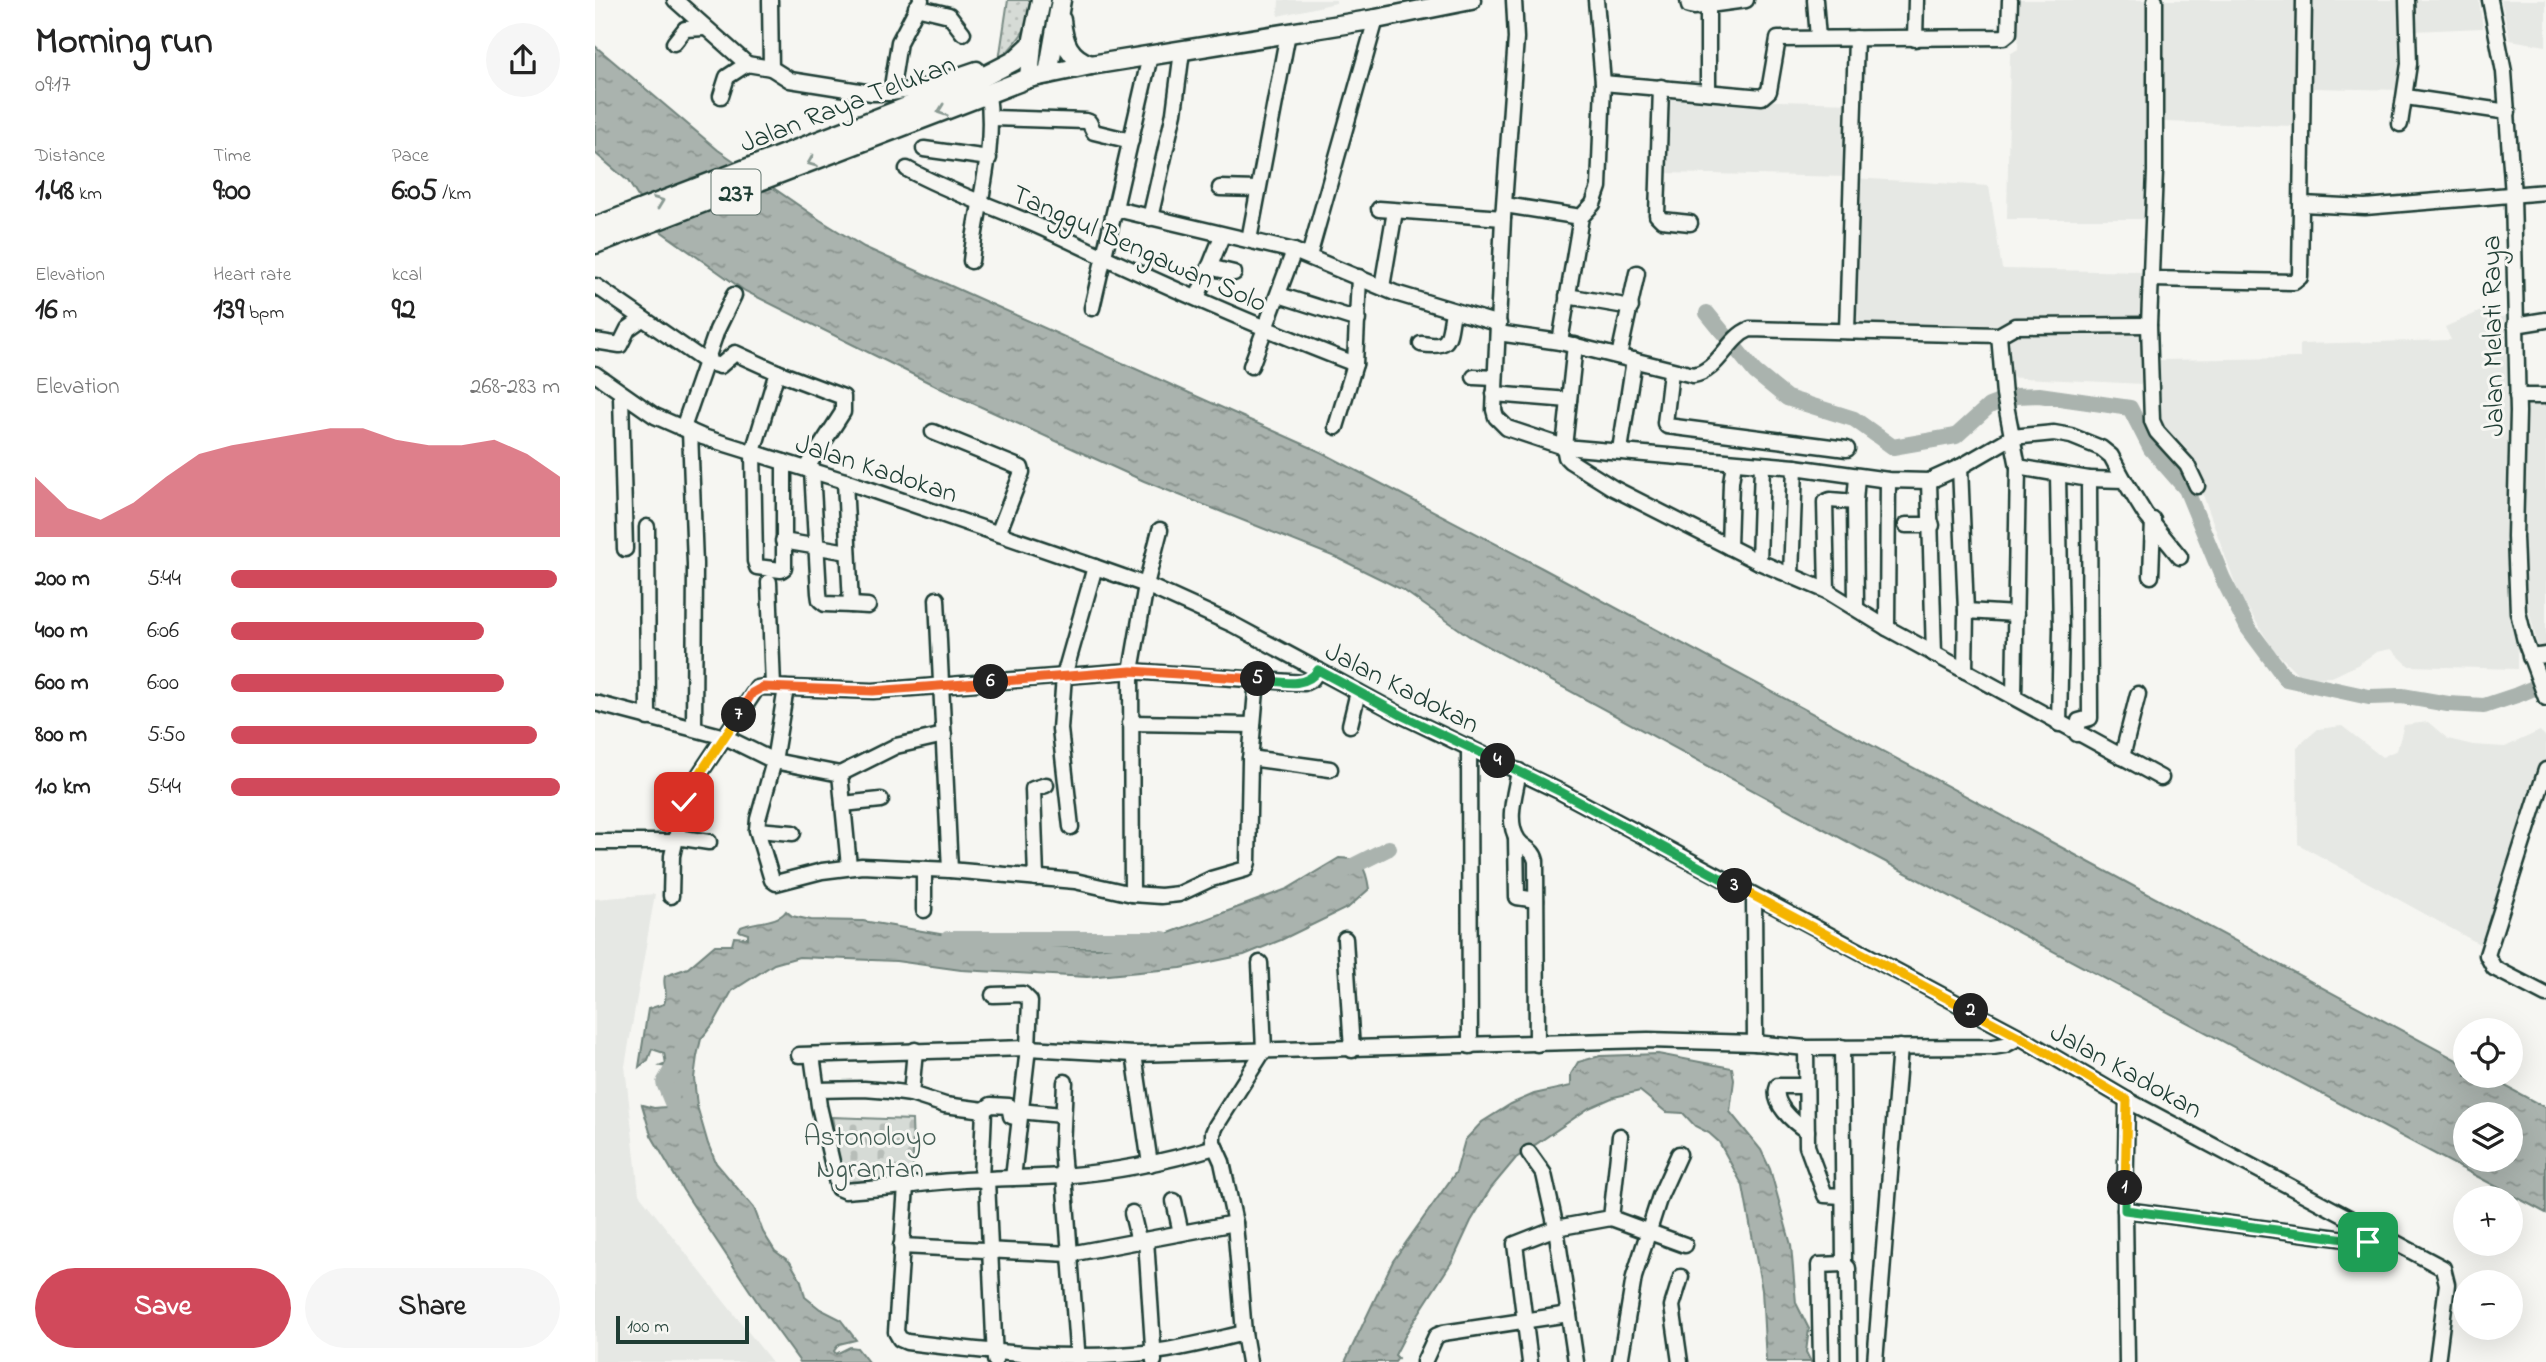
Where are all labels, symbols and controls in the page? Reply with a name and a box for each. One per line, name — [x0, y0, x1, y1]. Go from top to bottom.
text: Morning run — [35, 15, 213, 71]
button: share — [486, 23, 560, 97]
street label: Jalan Raya Telukan — [734, 45, 962, 165]
text: 09:17 — [35, 69, 71, 102]
one-way arrow — [937, 102, 949, 116]
text: Distance — [35, 143, 105, 170]
text: Time — [213, 143, 251, 170]
text: Pace — [392, 143, 429, 170]
one-way arrow — [807, 154, 819, 168]
road number: 237 — [711, 169, 761, 214]
text: 1.48 — [35, 170, 74, 214]
text: 9:00 — [213, 170, 251, 214]
text: 6:05 — [392, 170, 438, 214]
street label: Tanggul Bengawan Solo — [1004, 175, 1273, 325]
text: km — [74, 181, 102, 208]
text: /km — [438, 181, 471, 208]
one-way arrow — [652, 197, 664, 211]
street label: Jalan Melati Raya — [2472, 235, 2517, 437]
text: Elevation — [35, 262, 105, 289]
text: Heart rate — [213, 262, 291, 289]
text: kcal — [392, 262, 422, 289]
text: 16 — [35, 289, 58, 333]
text: 139 — [213, 289, 244, 333]
text: 92 — [392, 289, 416, 333]
text: m — [58, 300, 77, 327]
text: bpm — [244, 300, 284, 327]
text: Elevation — [35, 371, 120, 404]
text: 268–283 m — [470, 371, 560, 404]
street label: Jalan Kadokan — [789, 425, 963, 516]
text: 200 m — [35, 563, 90, 596]
text: 5:44 — [147, 563, 181, 596]
text: 400 m — [35, 615, 88, 648]
text: 6:06 — [147, 615, 179, 648]
street label: Jalan Kadokan — [1317, 633, 1486, 746]
pin: 5 — [1241, 662, 1275, 696]
pin: 6 — [973, 664, 1009, 700]
text: 5 — [1252, 665, 1263, 692]
text: 600 m — [35, 667, 89, 700]
text: 6:00 — [147, 667, 179, 700]
text: 6 — [986, 668, 995, 695]
pin: 7 — [722, 698, 757, 732]
text: 7 — [735, 701, 742, 728]
text: 800 m — [35, 719, 87, 752]
text: 5:50 — [147, 719, 185, 752]
pin: 4 — [1481, 744, 1515, 778]
text: 4 — [1494, 747, 1501, 774]
text: 1.0 km — [35, 771, 91, 804]
text: 5:44 — [147, 771, 181, 804]
pin — [654, 772, 714, 832]
icon: check — [665, 783, 703, 821]
pin: 3 — [1717, 868, 1753, 903]
text: 3 — [1731, 872, 1738, 899]
pin: 2 — [1953, 993, 1989, 1028]
text: 2 — [1966, 997, 1975, 1024]
street label: Jalan Kadokan — [2042, 1013, 2209, 1131]
map controls — [2453, 1018, 2523, 1340]
button: locate — [2453, 1018, 2523, 1088]
button: layers — [2453, 1102, 2523, 1172]
park label: Astonoloyo Ngrantan — [803, 1118, 937, 1191]
pin: 1 — [2107, 1170, 2143, 1206]
text: 1 — [2121, 1174, 2128, 1201]
button: + — [2453, 1186, 2523, 1256]
pin — [2338, 1212, 2398, 1272]
icon: arrive — [2349, 1223, 2387, 1261]
button: Save — [35, 1268, 291, 1348]
button: Share — [305, 1268, 560, 1348]
button: − — [2453, 1270, 2523, 1340]
scale bar — [616, 1313, 749, 1345]
text: 100 m — [627, 1314, 669, 1341]

